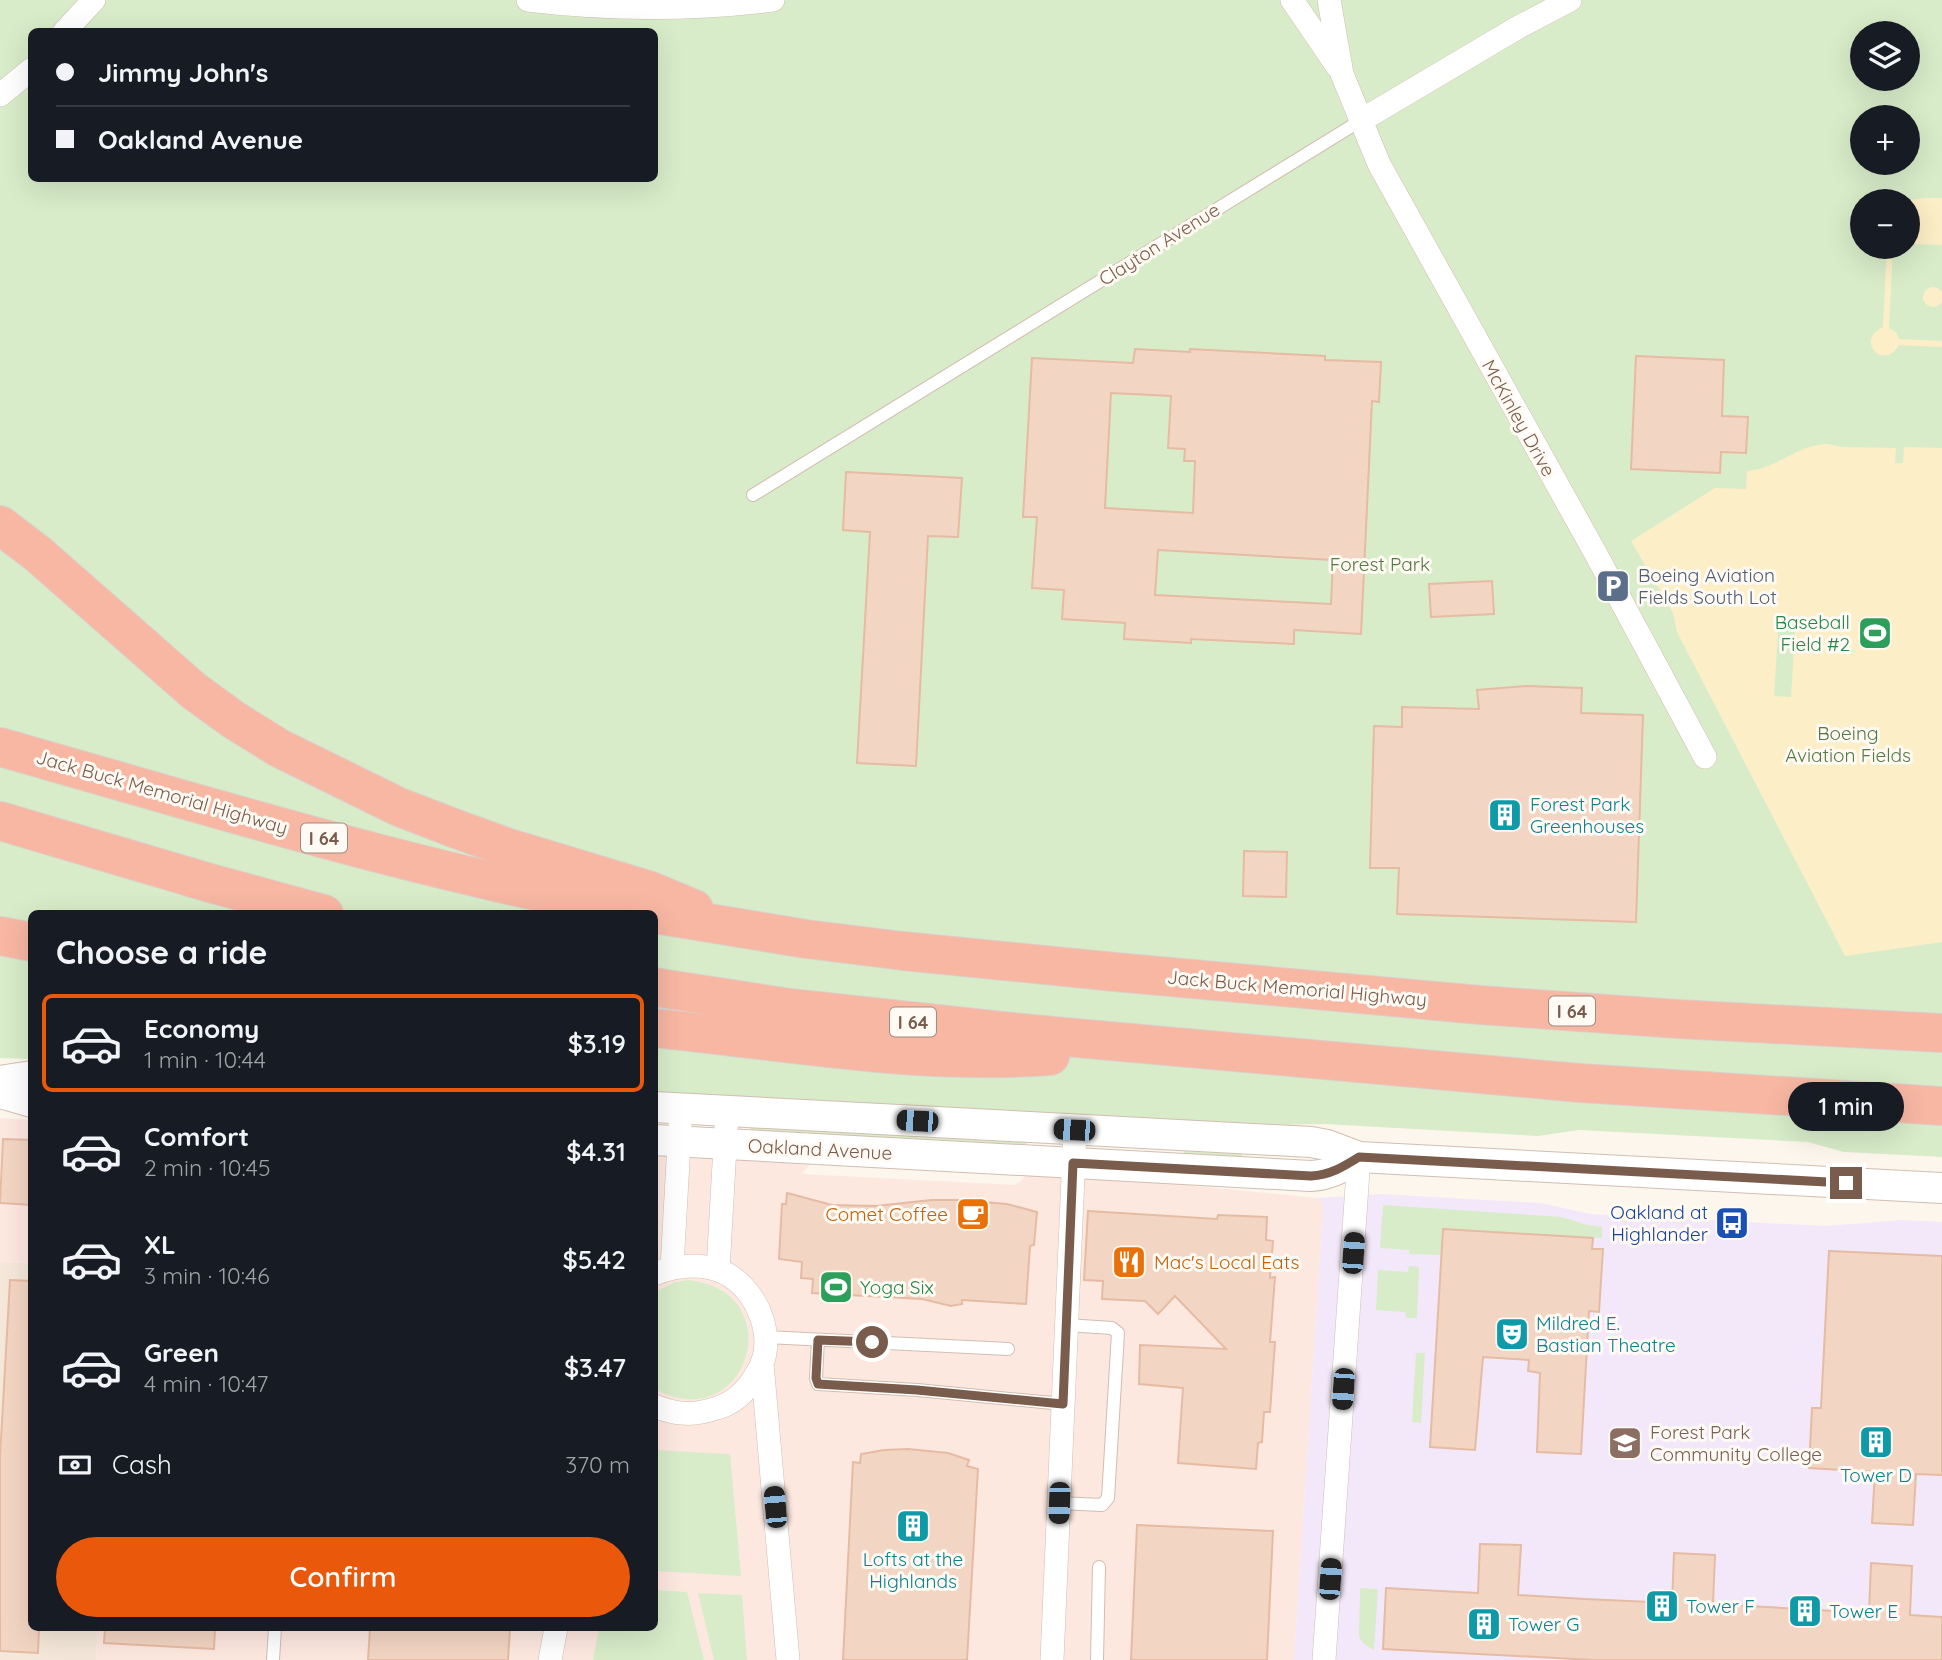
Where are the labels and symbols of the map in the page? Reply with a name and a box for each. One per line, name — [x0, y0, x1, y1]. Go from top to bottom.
street label: Clayton Avenue — [1094, 197, 1224, 291]
street label: McKinley Drive — [1477, 355, 1561, 481]
park label: Forest Park — [1330, 552, 1430, 576]
place label: Boeing Aviation Fields South Lot — [1638, 563, 1777, 609]
parking icon: Boeing Aviation Fields South Lot — [1594, 567, 1632, 605]
place label: Baseball Field #2 — [1775, 610, 1850, 656]
sports icon: Baseball Field #2 — [1856, 614, 1894, 652]
park label: Boeing Aviation Fields — [1785, 721, 1911, 767]
street label: Jack Buck Memorial Highway — [33, 745, 291, 839]
place label: Forest Park Greenhouses — [1530, 792, 1644, 838]
building icon: Forest Park Greenhouses — [1486, 796, 1524, 834]
road number: I 64 — [301, 824, 347, 852]
street label: Jack Buck Memorial Highway — [1166, 965, 1428, 1011]
road number: I 64 — [1549, 996, 1595, 1026]
road number: I 64 — [890, 1007, 936, 1036]
callout: 1 min — [1788, 1082, 1904, 1130]
car — [896, 1109, 939, 1133]
car — [1053, 1118, 1096, 1142]
street label: Oakland Avenue — [747, 1133, 893, 1165]
route end — [1830, 1167, 1862, 1199]
cafe icon: Comet Coffee — [954, 1195, 992, 1233]
place label: Oakland at Highlander — [1610, 1200, 1709, 1246]
place label: Comet Coffee — [825, 1202, 948, 1226]
bus stop icon: Oakland at Highlander — [1713, 1204, 1751, 1242]
car — [1342, 1231, 1365, 1275]
restaurant icon: Mac's Local Eats — [1110, 1243, 1148, 1281]
place label: Mac's Local Eats — [1154, 1250, 1299, 1274]
sports icon: Yoga Six — [817, 1268, 855, 1306]
place label: Yoga Six — [860, 1275, 934, 1299]
place label: Mildred E. Bastian Theatre — [1536, 1311, 1676, 1357]
theatre icon: Mildred E. Bastian Theatre — [1493, 1315, 1531, 1353]
route start — [856, 1326, 888, 1358]
car — [1332, 1367, 1355, 1411]
place label: Forest Park Community College — [1650, 1420, 1822, 1466]
building icon: Tower D — [1857, 1423, 1895, 1461]
school or university icon: Forest Park Community College — [1606, 1424, 1644, 1462]
place label: Tower D — [1840, 1463, 1912, 1487]
car — [1048, 1482, 1071, 1524]
car — [763, 1485, 788, 1529]
building icon: Lofts at the Highlands — [894, 1507, 932, 1545]
place label: Lofts at the Highlands — [863, 1547, 963, 1593]
car — [1319, 1557, 1342, 1601]
building icon: Tower F — [1643, 1587, 1681, 1625]
building icon: Tower E — [1786, 1592, 1824, 1630]
place label: Tower F — [1686, 1594, 1755, 1618]
place label: Tower E — [1829, 1599, 1898, 1623]
building icon: Tower G — [1465, 1605, 1503, 1643]
place label: Tower G — [1508, 1612, 1579, 1636]

